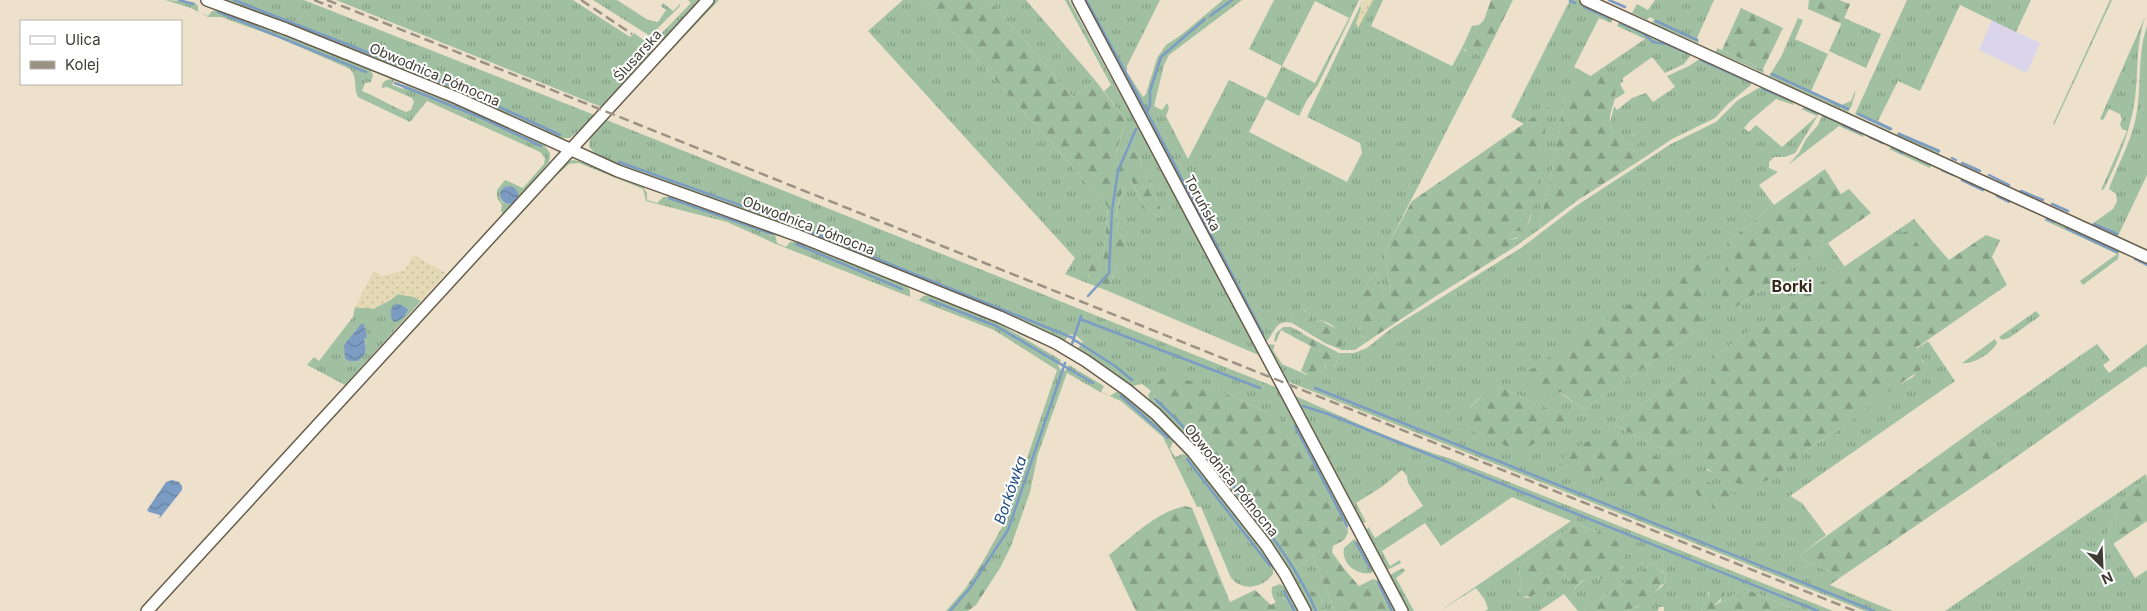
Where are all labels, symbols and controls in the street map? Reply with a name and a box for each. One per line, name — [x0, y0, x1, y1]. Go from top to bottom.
legend — [20, 20, 182, 85]
street label: Ślusarska — [609, 25, 665, 85]
text: Ulica — [65, 30, 101, 49]
street label: Obwodnica Północna — [367, 39, 503, 109]
text: Kolej — [65, 55, 100, 74]
street label: Toruńska — [1181, 172, 1225, 234]
street label: Obwodnica Północna — [740, 192, 878, 258]
district label: Borki — [1772, 276, 1812, 296]
street label: Obwodnica Północna — [1181, 420, 1283, 540]
water label: Borkówka — [990, 453, 1030, 527]
north arrow — [2077, 541, 2127, 591]
text: N — [2099, 568, 2116, 588]

